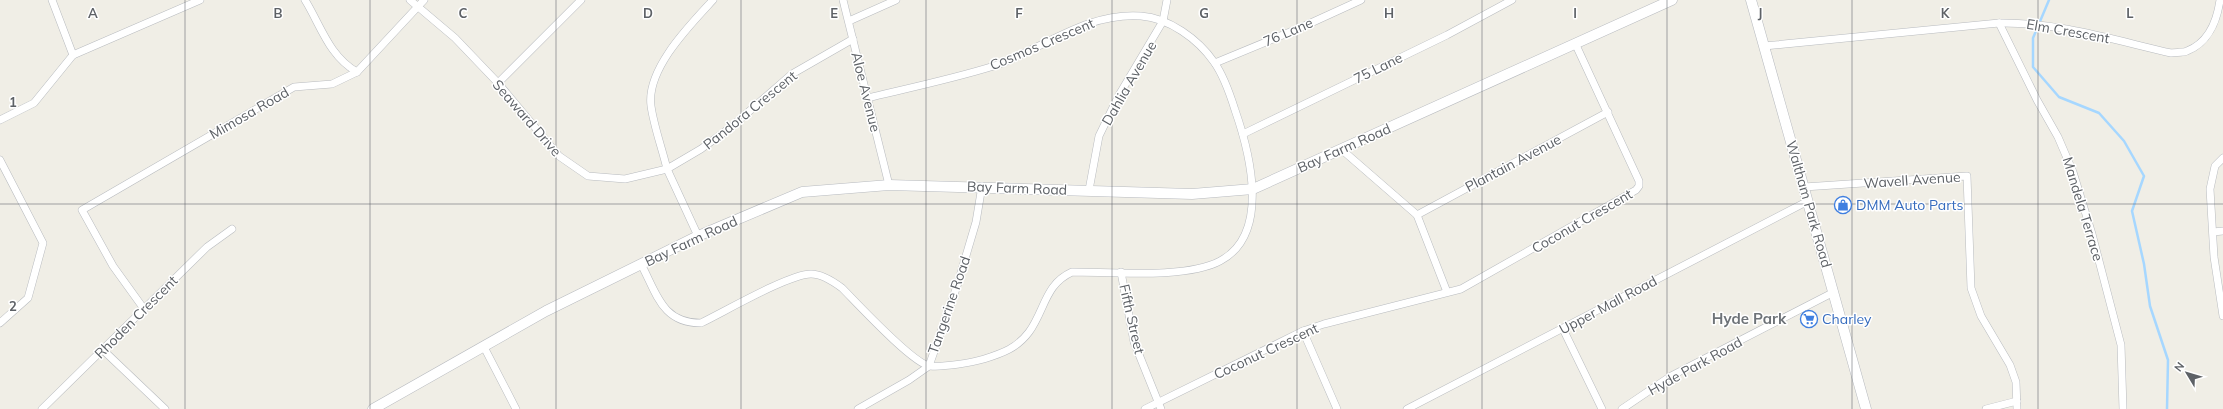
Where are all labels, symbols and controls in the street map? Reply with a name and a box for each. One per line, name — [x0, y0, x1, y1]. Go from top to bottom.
text: A — [88, 5, 98, 21]
text: B — [274, 5, 283, 21]
text: C — [459, 5, 468, 21]
text: D — [643, 5, 653, 21]
text: E — [830, 5, 838, 21]
text: F — [1015, 5, 1023, 21]
text: G — [1199, 5, 1209, 21]
text: H — [1384, 5, 1394, 21]
text: I — [1573, 5, 1577, 21]
text: J — [1758, 5, 1762, 21]
text: K — [1941, 5, 1951, 21]
text: L — [2126, 5, 2134, 21]
street label: 76 Lane — [1260, 13, 1316, 51]
street label: Cosmos Crescent — [987, 14, 1097, 74]
street label: Elm Crescent — [2025, 15, 2111, 47]
street label: Dahlia Avenue — [1098, 38, 1160, 128]
street label: 75 Lane — [1351, 48, 1405, 88]
street label: Aloe Avenue — [847, 50, 885, 134]
street label: Pandora Crescent — [699, 67, 801, 153]
street label: Seaward Drive — [489, 76, 565, 160]
street label: Mimosa Road — [206, 83, 292, 143]
text: 1 — [9, 94, 17, 110]
street label: Bay Farm Road — [1295, 119, 1393, 177]
street label: Plantain Avenue — [1462, 130, 1564, 196]
street label: Waltham Park Road — [1782, 138, 1836, 270]
street label: Mandela Terrace — [2059, 155, 2107, 263]
street label: Wavell Avenue — [1863, 168, 1961, 192]
street label: Bay Farm Road — [967, 177, 1067, 199]
street label: Coconut Crescent — [1528, 185, 1636, 257]
shop icon: DMM Auto Parts — [1833, 195, 1853, 215]
place label: DMM Auto Parts — [1856, 196, 1964, 214]
street label: Bay Farm Road — [642, 212, 740, 270]
street label: Tangerine Road — [924, 254, 974, 356]
street label: Rhoden Crescent — [91, 272, 181, 362]
street label: Upper Mall Road — [1556, 272, 1660, 338]
street label: Fifth Street — [1115, 282, 1149, 356]
text: 2 — [9, 298, 17, 314]
district label: Hyde Park — [1712, 309, 1787, 328]
supermarket icon: Charley — [1799, 309, 1819, 329]
place label: Charley — [1822, 310, 1872, 328]
street label: Coconut Crescent — [1211, 319, 1321, 383]
street label: Hyde Park Road — [1645, 333, 1745, 399]
north arrow — [2167, 353, 2207, 393]
text: N — [2171, 359, 2187, 374]

